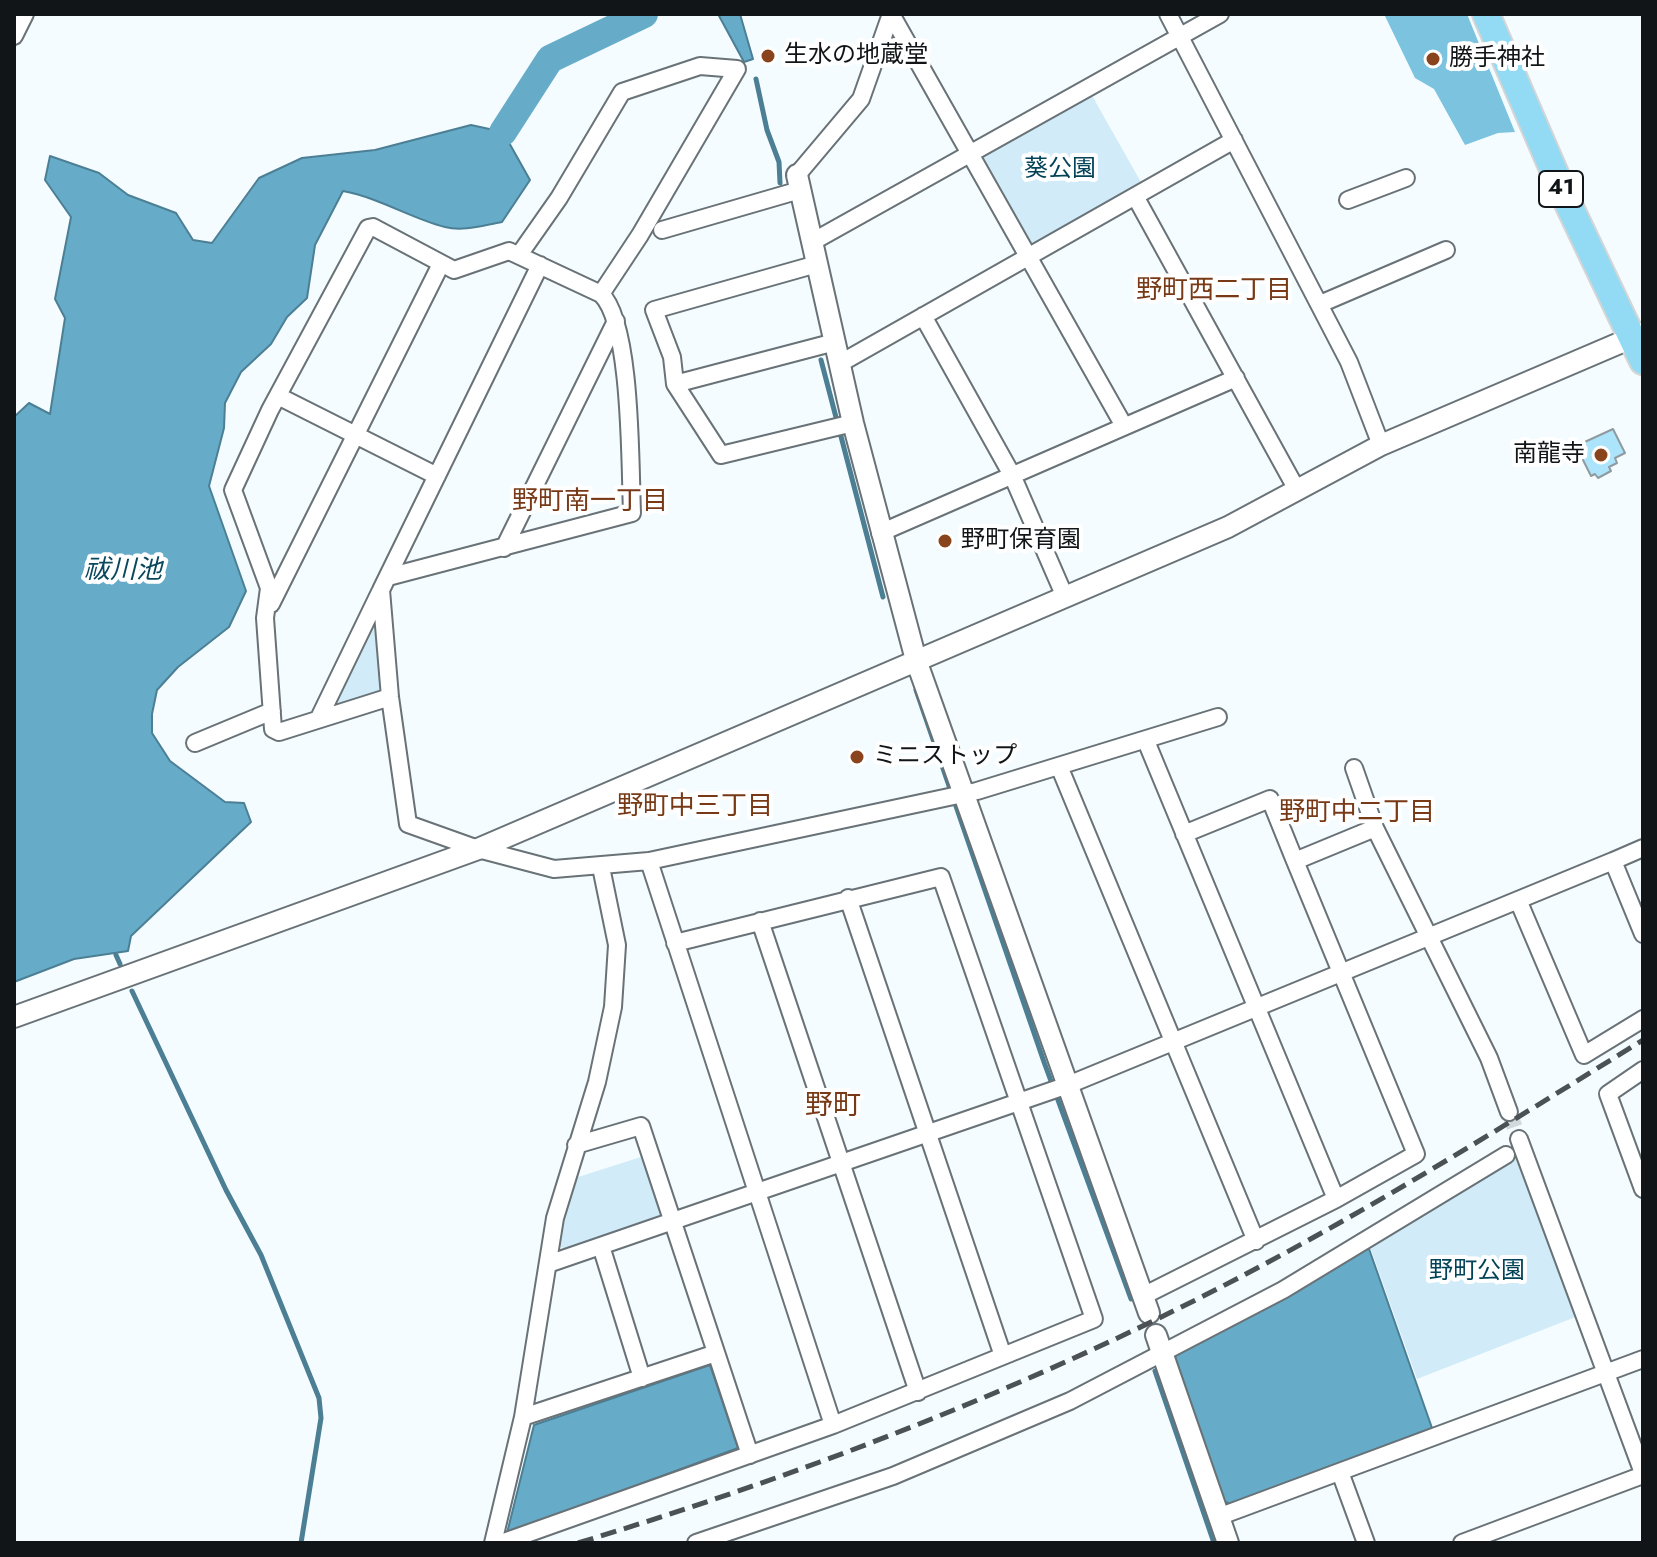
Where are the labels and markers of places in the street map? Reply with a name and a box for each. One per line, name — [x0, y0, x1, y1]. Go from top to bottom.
place label: 生水の地蔵堂 — [784, 42, 928, 70]
place label: 勝手神社 — [1449, 45, 1545, 73]
marker: 生水の地蔵堂 — [759, 47, 777, 65]
marker: 勝手神社 — [1424, 50, 1442, 68]
place label: 南龍寺 — [1513, 441, 1585, 469]
marker: 南龍寺 — [1592, 446, 1610, 464]
place label: 野町保育園 — [961, 527, 1081, 555]
marker: 野町保育園 — [936, 532, 954, 550]
place label: ミニストップ — [873, 743, 1017, 771]
marker: ミニストップ — [848, 748, 866, 766]

